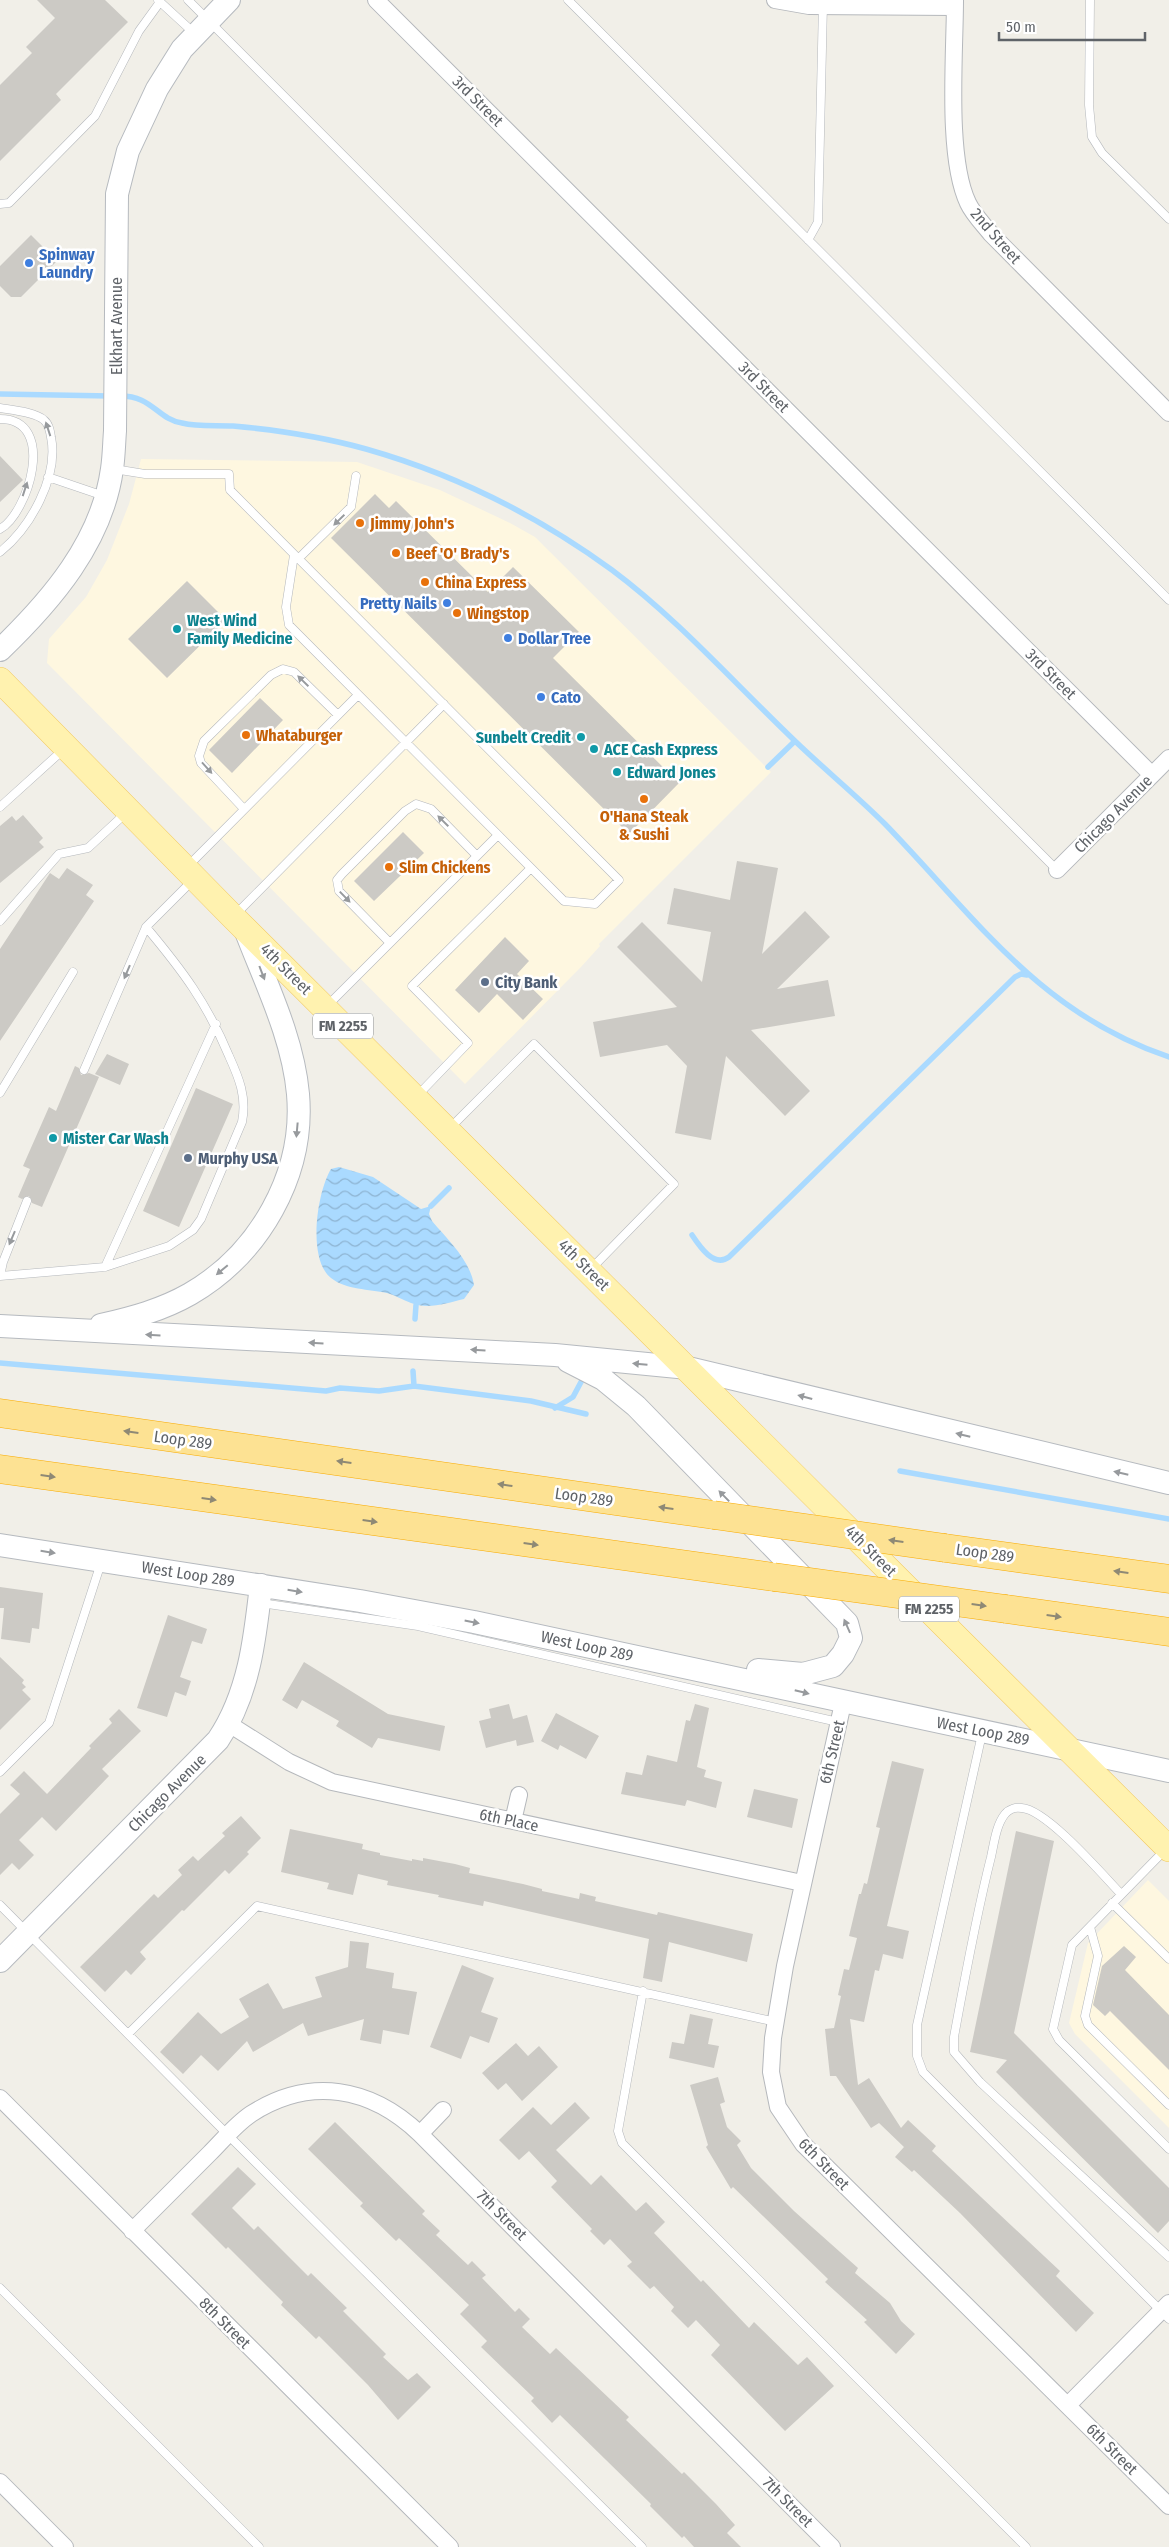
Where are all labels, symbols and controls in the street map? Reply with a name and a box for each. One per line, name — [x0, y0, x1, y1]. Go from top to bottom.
scale bar — [999, 10, 1145, 42]
text: 50 m — [1006, 18, 1036, 36]
street label: 3rd Street — [449, 72, 508, 131]
street label: 2nd Street — [967, 204, 1026, 268]
place label: Spinway Laundry — [39, 245, 95, 282]
marker: Spinway Laundry — [23, 257, 35, 269]
street label: Elkhart Avenue — [107, 277, 126, 375]
street label: 3rd Street — [735, 358, 794, 417]
one-way arrow — [44, 422, 52, 437]
one-way arrow — [22, 481, 30, 496]
one-way arrow — [333, 514, 345, 526]
place label: Jimmy John's — [369, 514, 454, 533]
marker: Jimmy John's — [354, 517, 366, 529]
place label: Beef 'O' Brady's — [406, 544, 509, 563]
marker: Beef 'O' Brady's — [390, 547, 402, 559]
place label: China Express — [435, 573, 527, 592]
marker: China Express — [419, 576, 431, 588]
place label: Pretty Nails — [360, 594, 437, 613]
marker: Pretty Nails — [441, 597, 453, 609]
place label: Wingstop — [467, 604, 530, 623]
marker: Wingstop — [451, 607, 463, 619]
place label: West Wind Family Medicine — [187, 611, 293, 648]
marker: West Wind Family Medicine — [171, 623, 183, 635]
place label: Dollar Tree — [518, 629, 591, 648]
marker: Dollar Tree — [502, 632, 514, 644]
street label: 3rd Street — [1022, 645, 1081, 704]
one-way arrow — [297, 675, 309, 687]
place label: Cato — [551, 688, 582, 707]
marker: Cato — [535, 691, 547, 703]
place label: Whataburger — [256, 726, 343, 745]
place label: Sunbelt Credit — [476, 728, 571, 747]
marker: Whataburger — [240, 729, 252, 741]
marker: Sunbelt Credit — [575, 731, 587, 743]
place label: ACE Cash Express — [603, 740, 718, 759]
marker: ACE Cash Express — [588, 743, 600, 755]
one-way arrow — [201, 762, 213, 774]
place label: Edward Jones — [627, 763, 716, 782]
marker: Edward Jones — [611, 766, 623, 778]
street label: Chicago Avenue — [1070, 771, 1156, 857]
marker: O'Hana Steak & Sushi — [638, 793, 650, 805]
place label: O'Hana Steak & Sushi — [600, 807, 689, 844]
one-way arrow — [437, 815, 449, 827]
place label: Slim Chickens — [399, 858, 491, 877]
marker: Slim Chickens — [383, 861, 395, 873]
one-way arrow — [338, 890, 350, 902]
street label: 4th Street — [256, 939, 316, 999]
one-way arrow — [122, 965, 130, 979]
one-way arrow — [259, 966, 266, 981]
place label: City Bank — [495, 973, 558, 992]
marker: City Bank — [479, 976, 491, 988]
road number: FM 2255 — [313, 1014, 373, 1038]
one-way arrow — [293, 1122, 301, 1138]
place label: Mister Car Wash — [63, 1129, 169, 1148]
marker: Mister Car Wash — [47, 1132, 59, 1144]
place label: Murphy USA — [198, 1149, 278, 1168]
marker: Murphy USA — [182, 1152, 194, 1164]
one-way arrow — [8, 1231, 16, 1246]
street label: 4th Street — [554, 1235, 614, 1295]
one-way arrow — [216, 1264, 229, 1275]
one-way arrow — [145, 1330, 161, 1338]
one-way arrow — [307, 1339, 323, 1347]
one-way arrow — [470, 1346, 486, 1354]
one-way arrow — [632, 1360, 648, 1368]
one-way arrow — [798, 1393, 813, 1401]
street label: Loop 289 — [153, 1427, 213, 1454]
one-way arrow — [123, 1428, 139, 1436]
one-way arrow — [956, 1431, 971, 1439]
one-way arrow — [336, 1458, 352, 1466]
one-way arrow — [1113, 1468, 1129, 1476]
one-way arrow — [41, 1472, 57, 1480]
one-way arrow — [496, 1481, 512, 1489]
street label: Loop 289 — [554, 1484, 614, 1511]
one-way arrow — [718, 1490, 730, 1502]
one-way arrow — [202, 1495, 218, 1503]
one-way arrow — [657, 1504, 673, 1512]
one-way arrow — [363, 1517, 379, 1525]
street label: 4th Street — [841, 1521, 901, 1581]
one-way arrow — [888, 1537, 904, 1545]
one-way arrow — [523, 1540, 539, 1548]
street label: Loop 289 — [955, 1540, 1015, 1567]
one-way arrow — [41, 1549, 57, 1557]
street label: West Loop 289 — [140, 1557, 236, 1591]
one-way arrow — [1112, 1568, 1128, 1576]
one-way arrow — [288, 1587, 304, 1595]
road number: FM 2255 — [899, 1596, 959, 1622]
one-way arrow — [971, 1601, 987, 1609]
one-way arrow — [1046, 1612, 1062, 1620]
one-way arrow — [465, 1618, 480, 1626]
one-way arrow — [842, 1619, 851, 1634]
street label: West Loop 289 — [539, 1627, 635, 1665]
one-way arrow — [795, 1689, 810, 1697]
street label: West Loop 289 — [935, 1713, 1031, 1749]
street label: 6th Street — [815, 1718, 849, 1786]
street label: Chicago Avenue — [124, 1750, 210, 1836]
street label: 6th Place — [478, 1804, 540, 1836]
street label: 6th Street — [795, 2134, 854, 2194]
street label: 7th Street — [473, 2186, 532, 2245]
street label: 8th Street — [195, 2293, 255, 2353]
street label: 6th Street — [1082, 2419, 1142, 2479]
street label: 7th Street — [759, 2473, 818, 2532]

